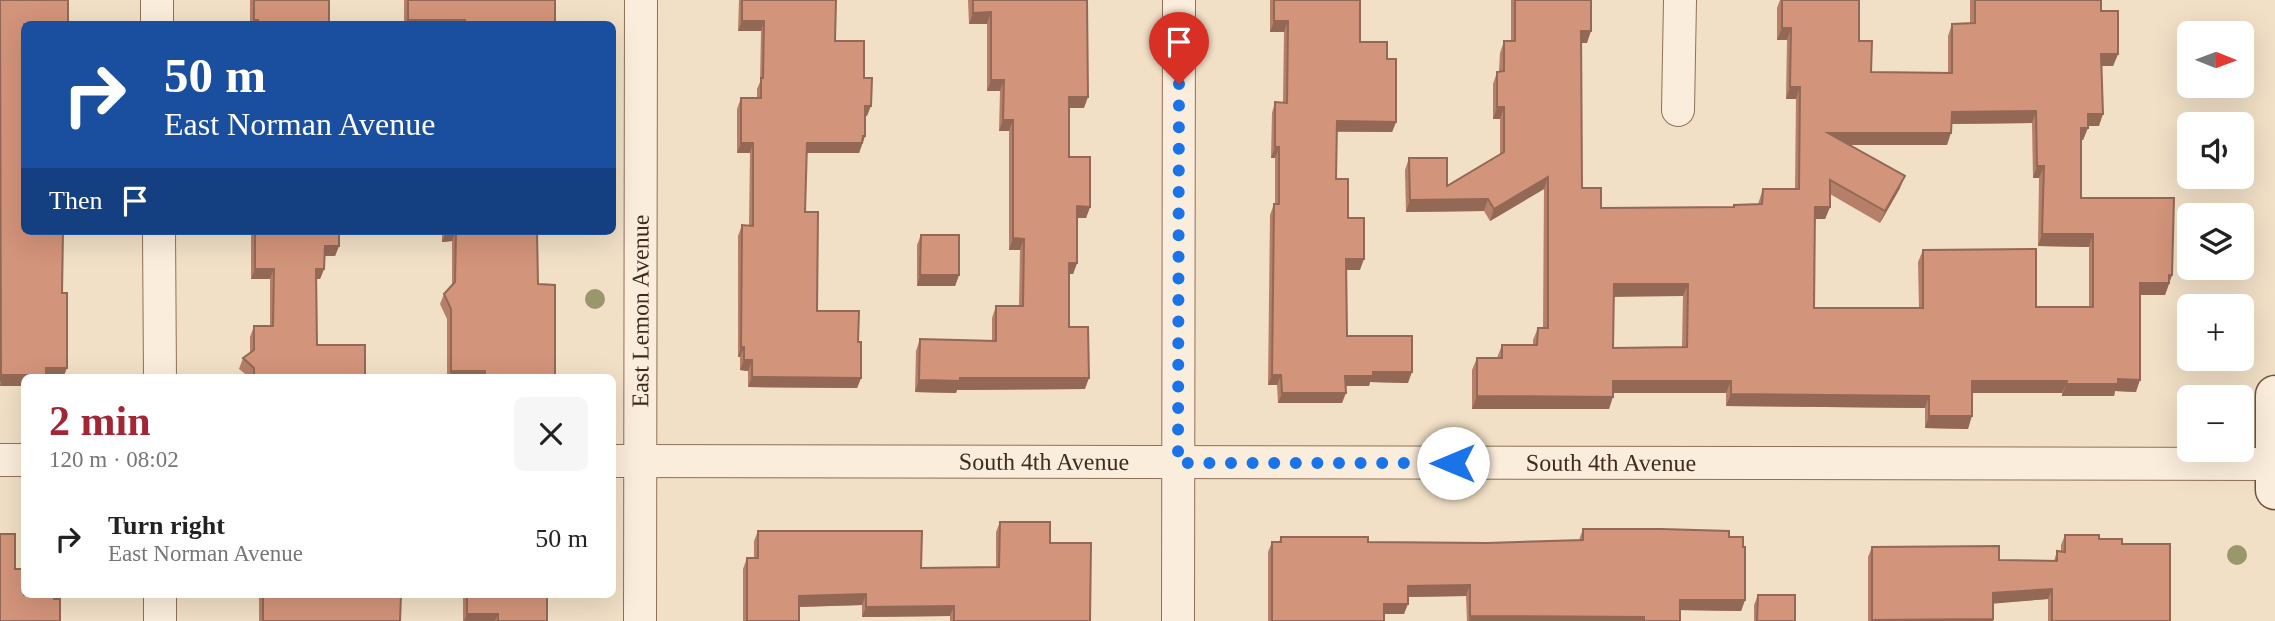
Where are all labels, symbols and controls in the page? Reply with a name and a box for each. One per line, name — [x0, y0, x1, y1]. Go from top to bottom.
pin — [1149, 12.0, 1209, 84]
north arrow — [2177, 21, 2254, 98]
map controls — [2177, 21, 2254, 462]
icon: arrive — [1160, 23, 1198, 61]
text: 50 m — [164, 48, 266, 103]
icon: right — [49, 49, 140, 140]
text: East Norman Avenue — [164, 106, 435, 142]
button: sound — [2177, 112, 2254, 189]
icon: arrive — [116, 182, 154, 220]
text: Then — [49, 186, 102, 215]
button: layers — [2177, 203, 2254, 280]
street label: East Lemon Avenue — [627, 215, 654, 407]
button: + — [2177, 294, 2254, 371]
button: − — [2177, 385, 2254, 462]
button: close — [514, 397, 588, 471]
text: 2 min — [49, 398, 151, 444]
position arrow — [1416, 426, 1490, 500]
text: 120 m · 08:02 — [49, 447, 179, 472]
street label: South 4th Avenue — [959, 449, 1129, 475]
street label: South 4th Avenue — [1526, 450, 1696, 476]
text: Turn right — [108, 511, 225, 540]
icon: right — [49, 520, 87, 558]
text: 50 m — [535, 524, 588, 553]
text: East Norman Avenue — [108, 541, 303, 566]

